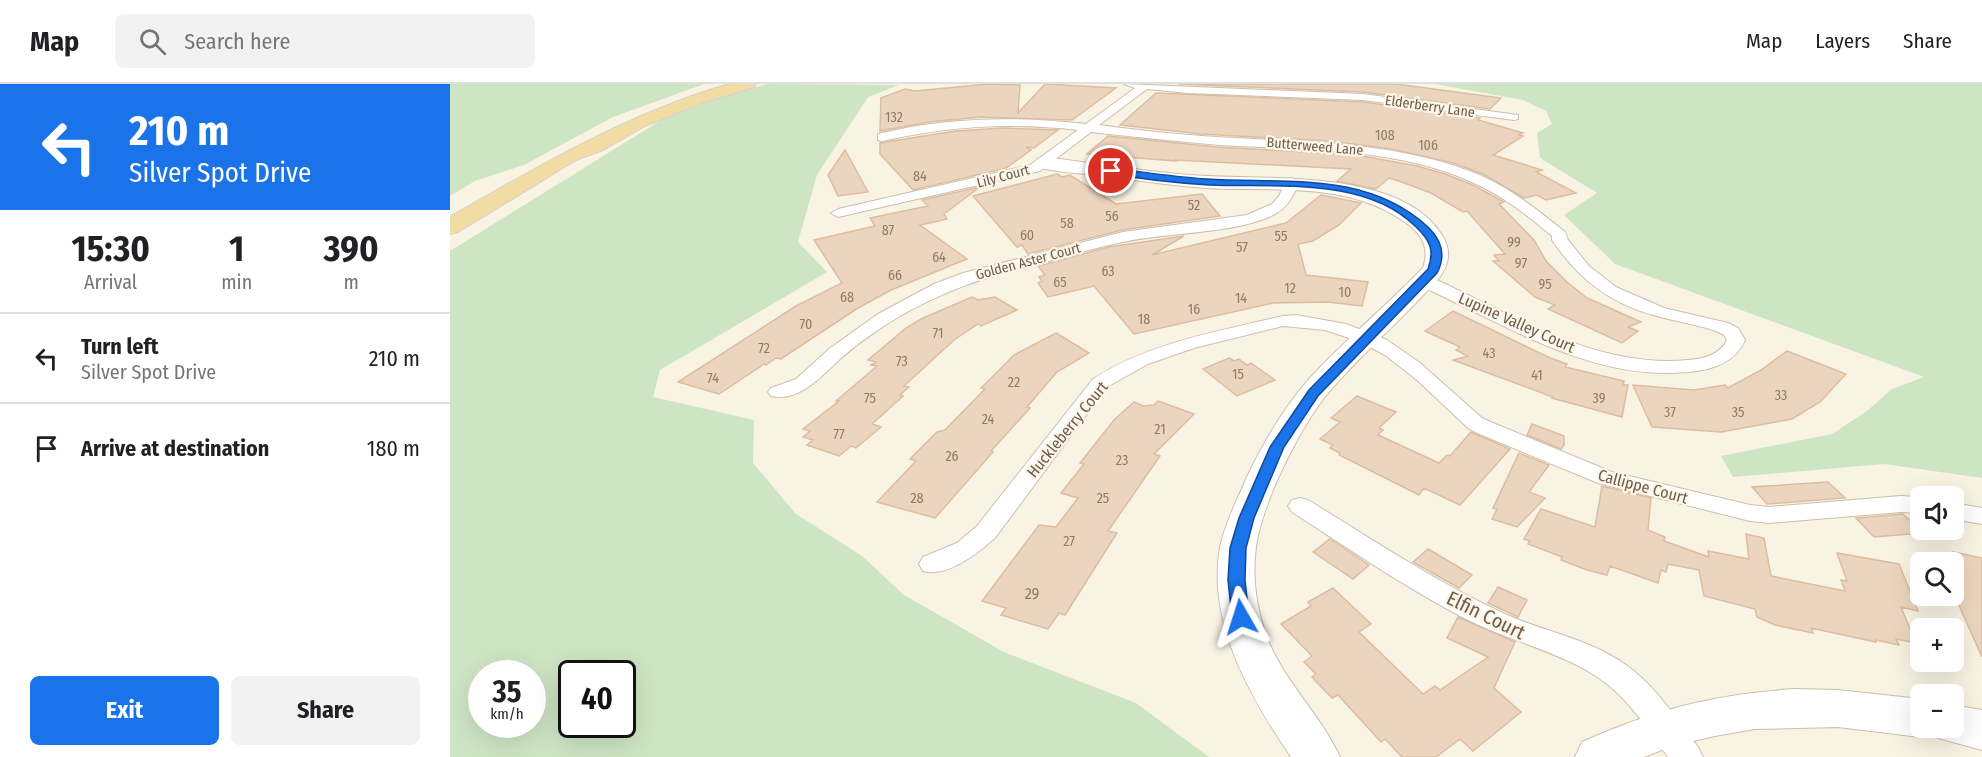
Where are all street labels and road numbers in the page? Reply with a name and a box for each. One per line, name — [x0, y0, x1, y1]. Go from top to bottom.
street label: Elderberry Lane — [1384, 92, 1476, 121]
street label: Butterweed Lane — [1266, 134, 1364, 159]
street label: Lily Court — [975, 161, 1032, 192]
street label: Golden Aster Court — [974, 239, 1083, 284]
street label: Lupine Valley Court — [1456, 288, 1579, 357]
street label: Huckleberry Court — [1023, 377, 1112, 481]
street label: Callippe Court — [1596, 465, 1691, 508]
street label: Elfin Court — [1443, 586, 1530, 645]

